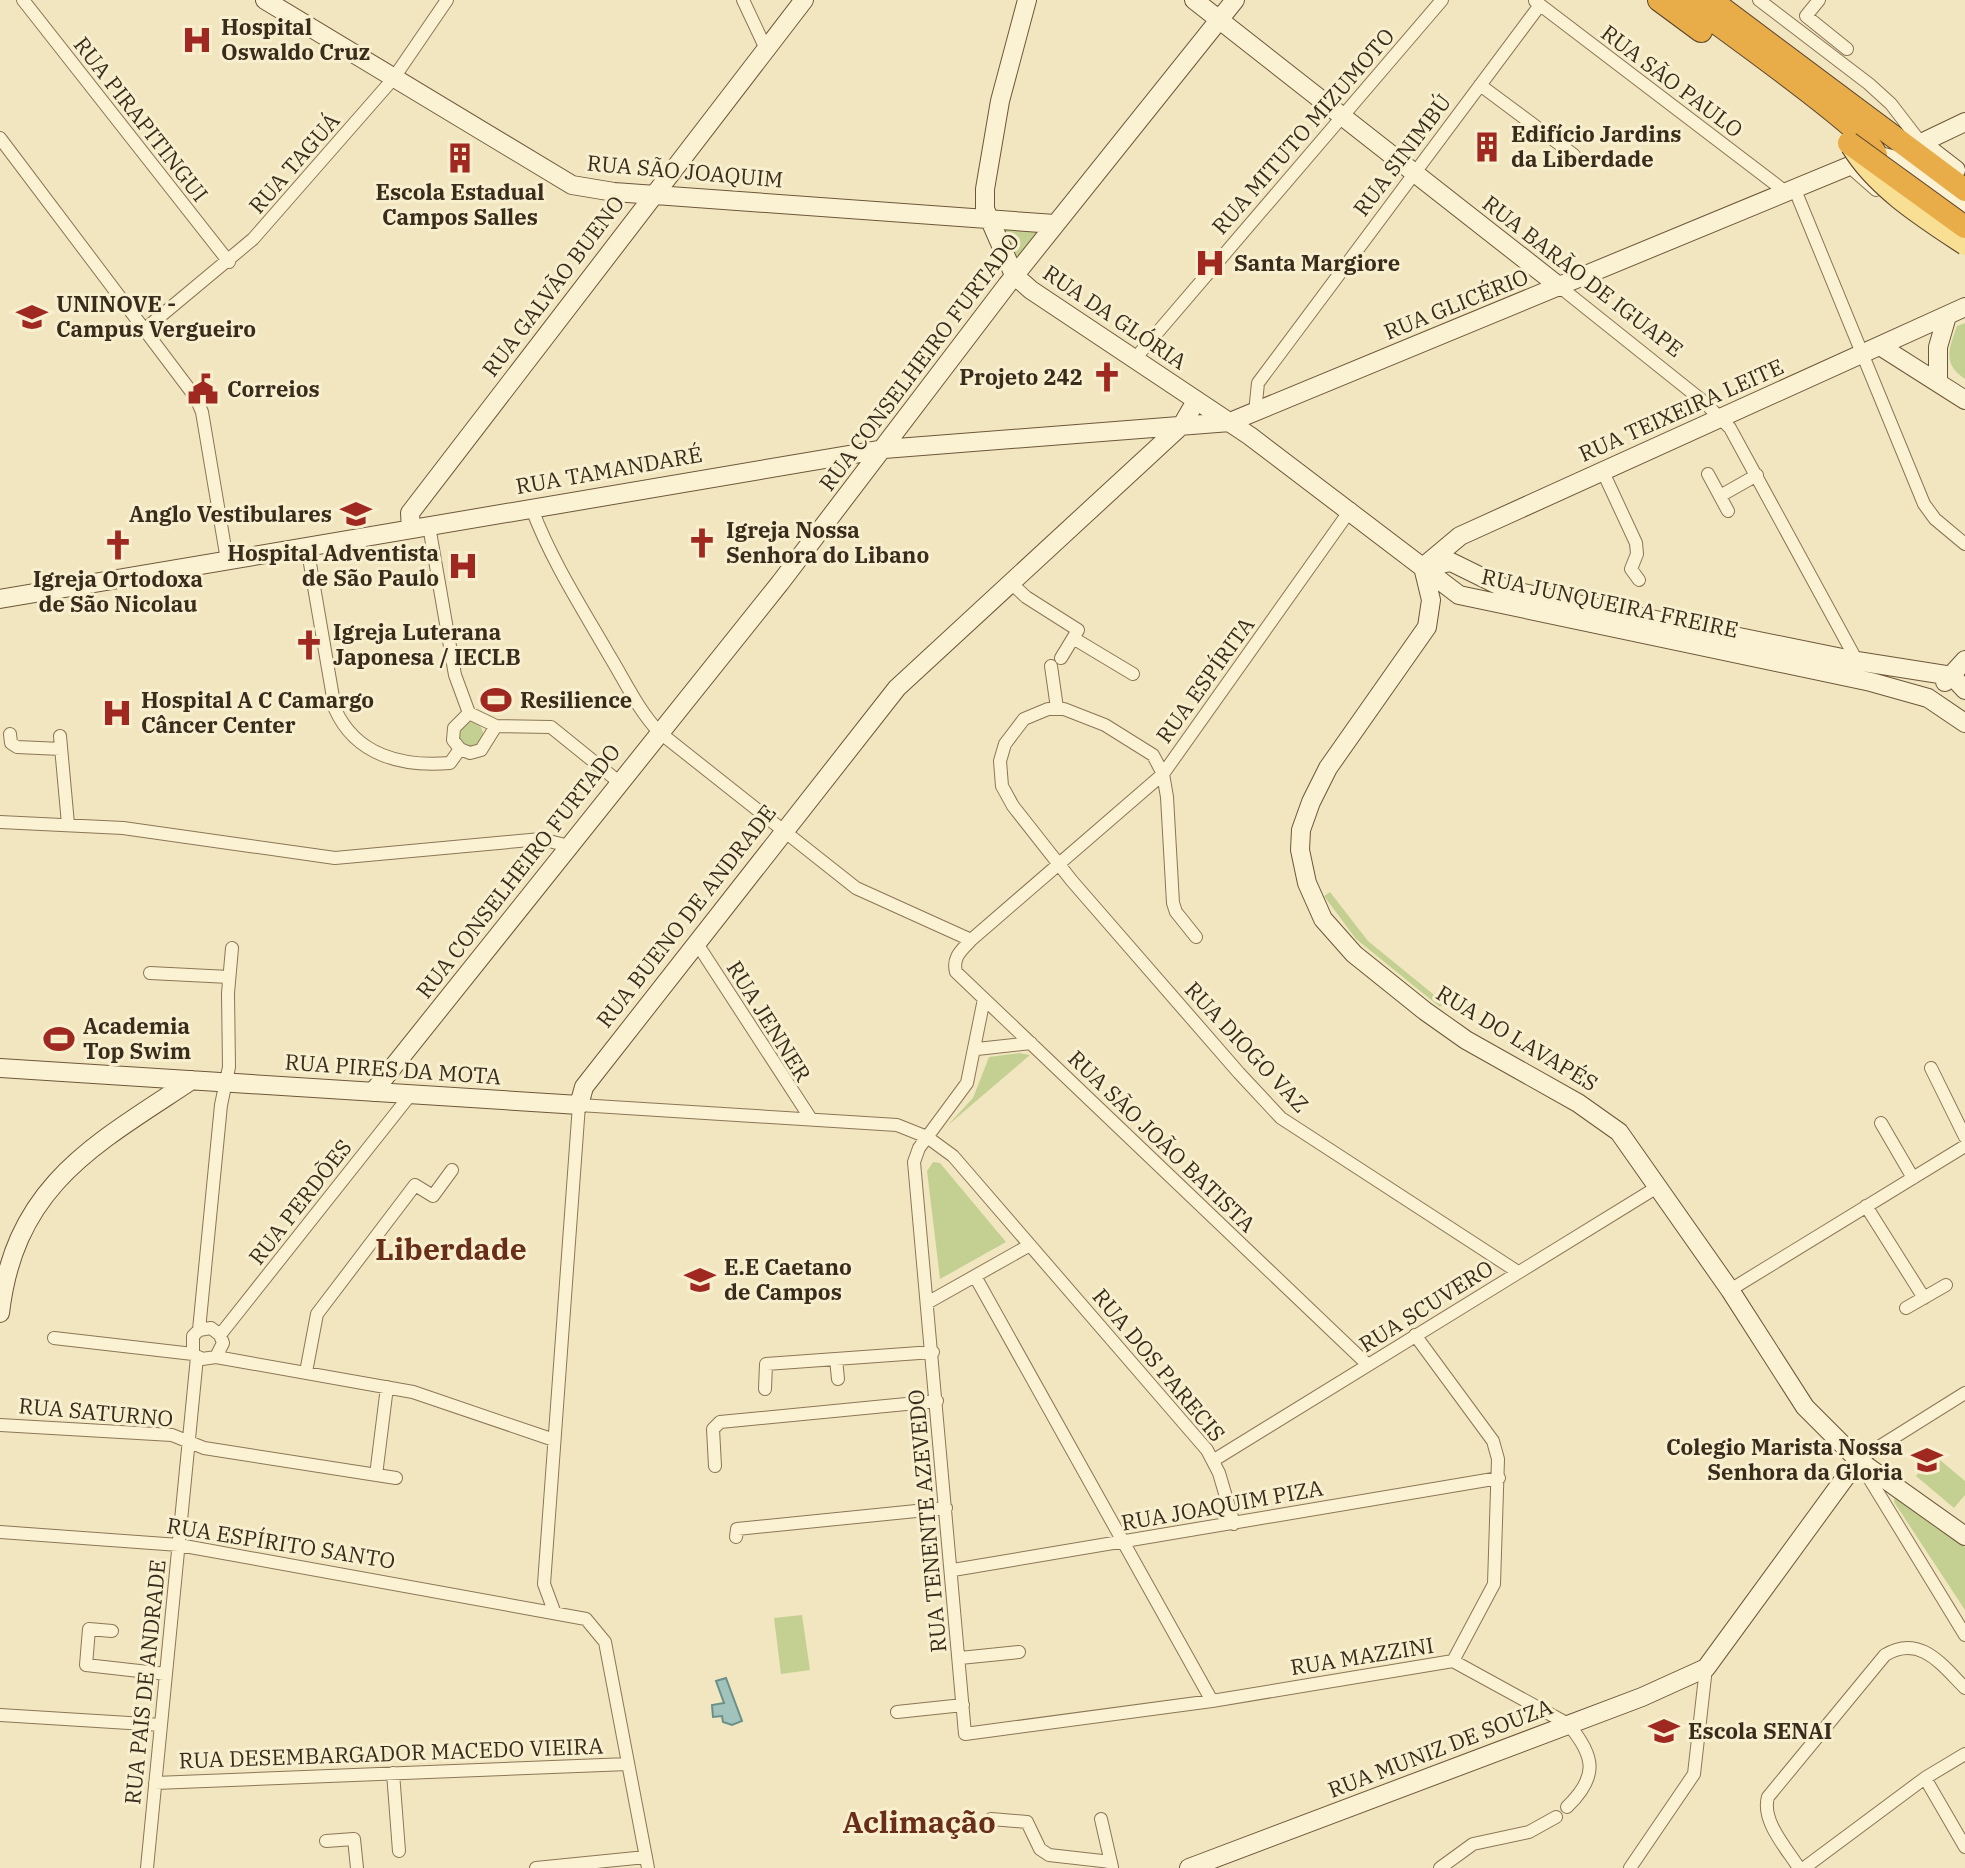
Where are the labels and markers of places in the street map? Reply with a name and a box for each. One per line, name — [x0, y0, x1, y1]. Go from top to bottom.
place label: Hospital Oswaldo Cruz — [221, 12, 370, 66]
hospital icon: Hospital Oswaldo Cruz — [180, 23, 214, 57]
place label: Edifício Jardins da Liberdade — [1511, 119, 1681, 173]
building icon: Edifício Jardins da Liberdade — [1470, 130, 1504, 164]
building icon: Escola Estadual Campos Salles — [443, 141, 477, 175]
place label: Escola Estadual Campos Salles — [375, 177, 545, 231]
hospital icon: Santa Margiore — [1193, 246, 1227, 280]
place label: Santa Margiore — [1234, 248, 1400, 277]
place label: UNINOVE - Campus Vergueiro — [56, 289, 256, 343]
school or university icon: UNINOVE - Campus Vergueiro — [15, 300, 49, 334]
church icon: Projeto 242 — [1090, 360, 1124, 394]
place label: Projeto 242 — [959, 362, 1083, 391]
public building icon: Correios — [186, 372, 220, 406]
place label: Correios — [227, 374, 320, 403]
school or university icon: Anglo Vestibulares — [339, 497, 373, 531]
place label: Anglo Vestibulares — [129, 499, 332, 528]
place label: Igreja Nossa Senhora do Libano — [726, 515, 929, 569]
church icon: Igreja Nossa Senhora do Libano — [685, 526, 719, 560]
church icon: Igreja Ortodoxa de São Nicolau — [101, 528, 135, 562]
place label: Hospital Adventista de São Paulo — [227, 538, 439, 592]
hospital icon: Hospital Adventista de São Paulo — [446, 549, 480, 583]
place label: Igreja Ortodoxa de São Nicolau — [33, 564, 203, 618]
place label: Igreja Luterana Japonesa / IECLB — [333, 617, 521, 671]
church icon: Igreja Luterana Japonesa / IECLB — [292, 628, 326, 662]
sports icon: Resilience — [479, 683, 513, 717]
place label: Hospital A C Camargo Câncer Center — [141, 685, 374, 739]
place label: Resilience — [520, 685, 632, 714]
hospital icon: Hospital A C Camargo Câncer Center — [100, 696, 134, 730]
place label: Academia Top Swim — [83, 1011, 191, 1065]
sports icon: Academia Top Swim — [42, 1022, 76, 1056]
place label: E.E Caetano de Campos — [724, 1252, 852, 1306]
school or university icon: E.E Caetano de Campos — [683, 1263, 717, 1297]
place label: Colegio Marista Nossa Senhora da Gloria — [1666, 1432, 1903, 1486]
school or university icon: Colegio Marista Nossa Senhora da Gloria — [1910, 1443, 1944, 1477]
school or university icon: Escola SENAI — [1647, 1714, 1681, 1748]
place label: Escola SENAI — [1688, 1716, 1832, 1745]

